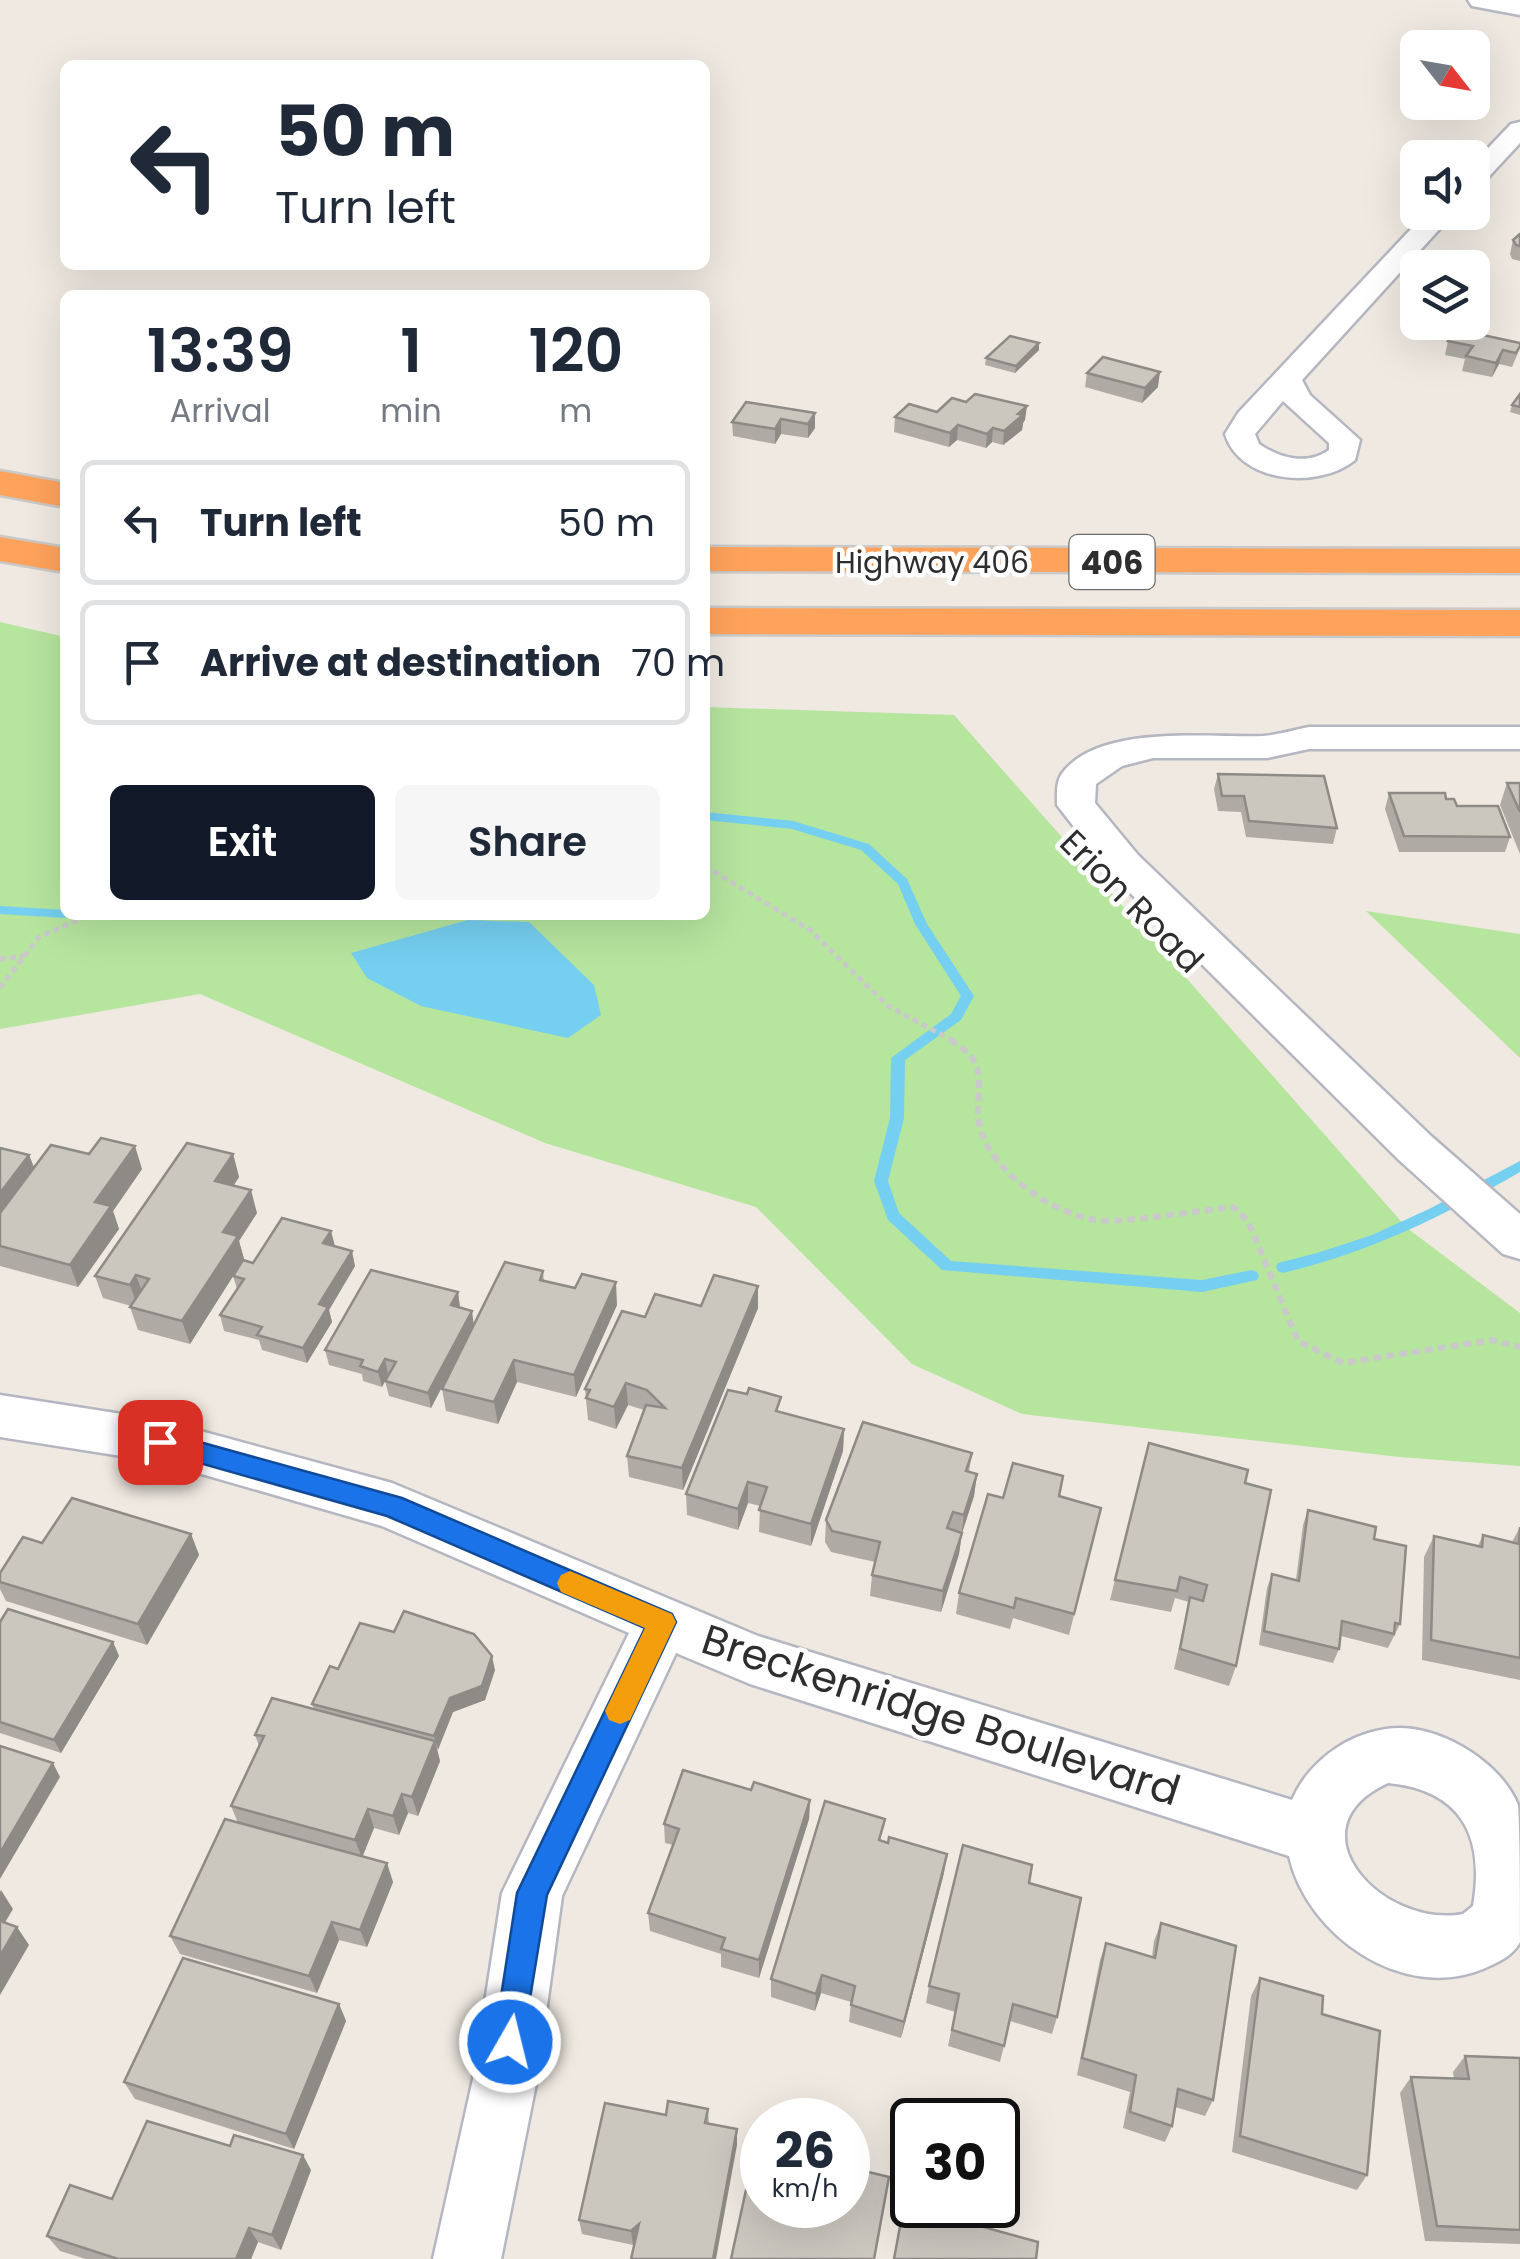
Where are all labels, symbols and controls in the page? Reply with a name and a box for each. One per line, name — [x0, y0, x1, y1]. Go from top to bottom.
north arrow — [1400, 30, 1490, 120]
map controls — [1400, 30, 1490, 340]
text: 50 m — [275, 82, 455, 181]
icon: left — [110, 100, 240, 230]
button: sound — [1400, 140, 1490, 230]
text: Turn left — [275, 176, 456, 239]
button: layers — [1400, 250, 1490, 340]
text: 13:39 — [147, 309, 294, 393]
text: 1 — [400, 309, 422, 393]
text: 120 — [528, 309, 623, 393]
text: Arrival — [170, 388, 271, 433]
text: min — [380, 388, 442, 433]
text: m — [559, 388, 592, 433]
icon: left — [115, 495, 170, 550]
text: Turn left — [200, 496, 362, 549]
text: 50 m — [558, 496, 655, 549]
road number: 406 — [1070, 535, 1154, 589]
street label: Highway 406 — [835, 541, 1029, 584]
icon: arrive — [115, 635, 170, 690]
text: Arrive at destination — [200, 636, 601, 689]
text: 70 m — [631, 636, 725, 689]
button: Exit — [110, 785, 375, 900]
button: Share — [395, 785, 660, 900]
street label: Erion Road — [1049, 818, 1215, 984]
pin — [118, 1400, 203, 1485]
icon: arrive — [133, 1415, 188, 1470]
street label: Breckenridge Boulevard — [694, 1610, 1188, 1820]
position arrow — [458, 1990, 562, 2094]
speed limit sign: 30 — [890, 2098, 1020, 2228]
text: 26 — [775, 2115, 835, 2186]
text: km/h — [772, 2171, 838, 2206]

